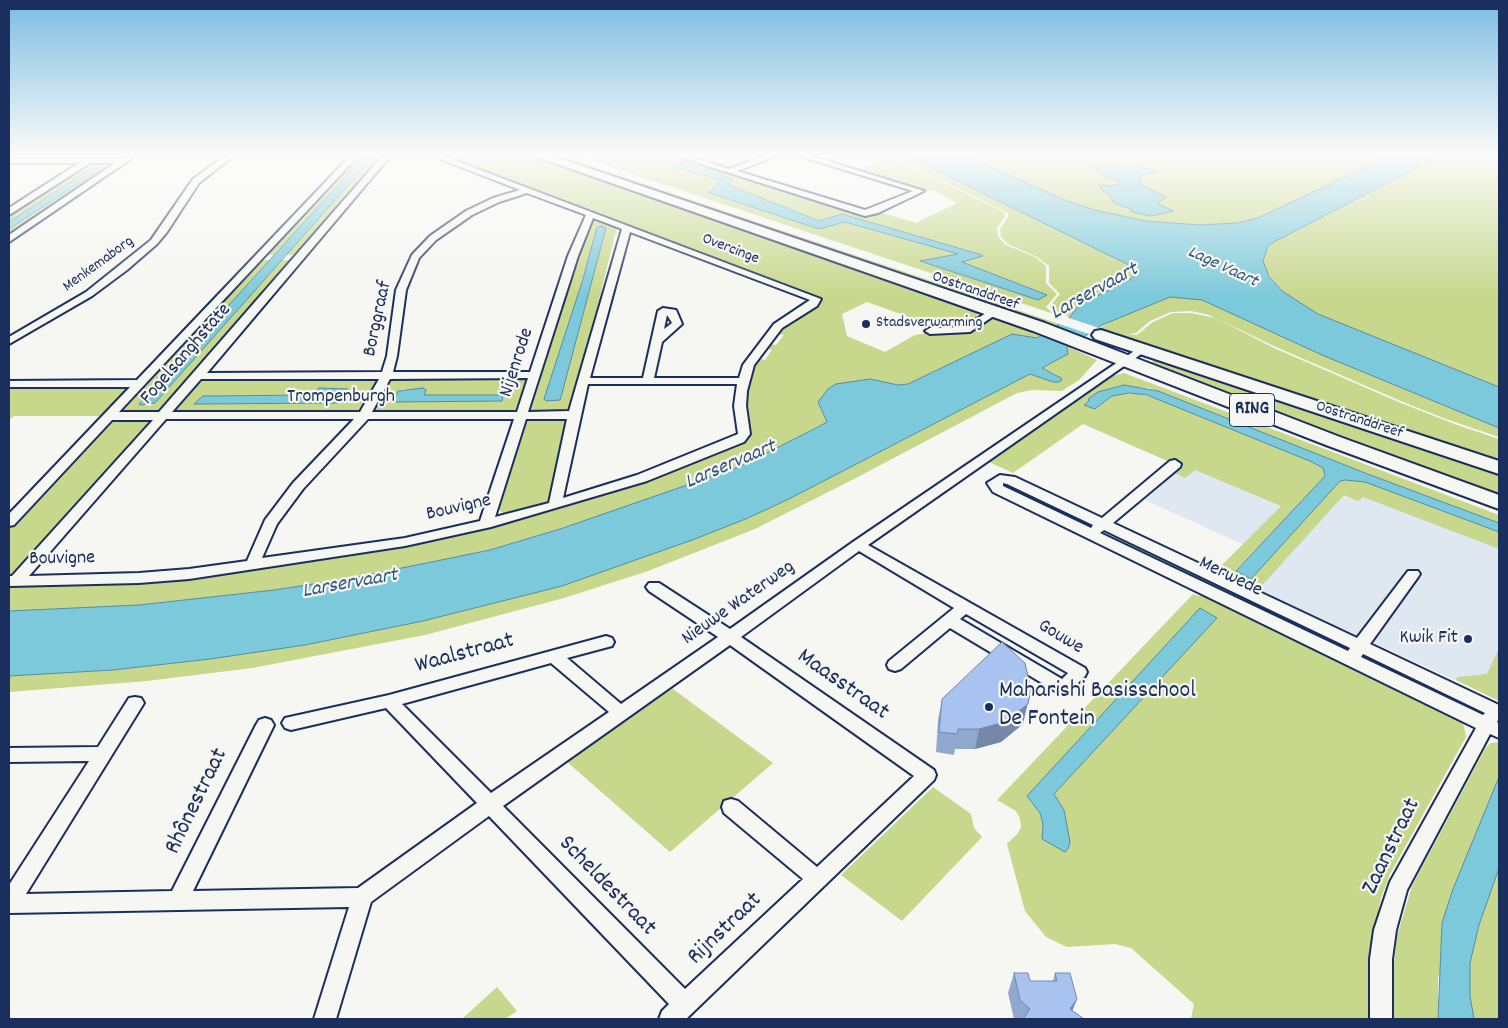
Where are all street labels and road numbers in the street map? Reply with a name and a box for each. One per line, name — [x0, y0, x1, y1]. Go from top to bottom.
street label: Overcinge — [699, 230, 761, 270]
street label: Menkemaborg — [60, 233, 138, 297]
street label: Oostranddreef — [929, 268, 1021, 316]
street label: Borggraaf — [359, 279, 399, 359]
street label: Fogelsanghstate — [136, 299, 238, 411]
street label: Nijenrode — [496, 325, 540, 401]
street label: Trompenburgh — [287, 386, 395, 410]
road number: RING — [1230, 394, 1274, 426]
street label: Oostranddreef — [1313, 398, 1405, 444]
street label: Bouvigne — [424, 490, 494, 528]
street label: Bouvigne — [29, 547, 95, 573]
street label: Merwede — [1194, 552, 1266, 604]
street label: Nieuwe Waterweg — [678, 556, 800, 652]
street label: Gouwe — [1033, 615, 1087, 661]
street label: Waalstraat — [412, 628, 518, 682]
street label: Maasstraat — [790, 644, 894, 728]
street label: Rhônestraat — [160, 744, 236, 860]
street label: Zaanstraat — [1357, 794, 1429, 900]
street label: Scheldestraat — [551, 831, 661, 943]
street label: Rijnstraat — [683, 887, 769, 973]

